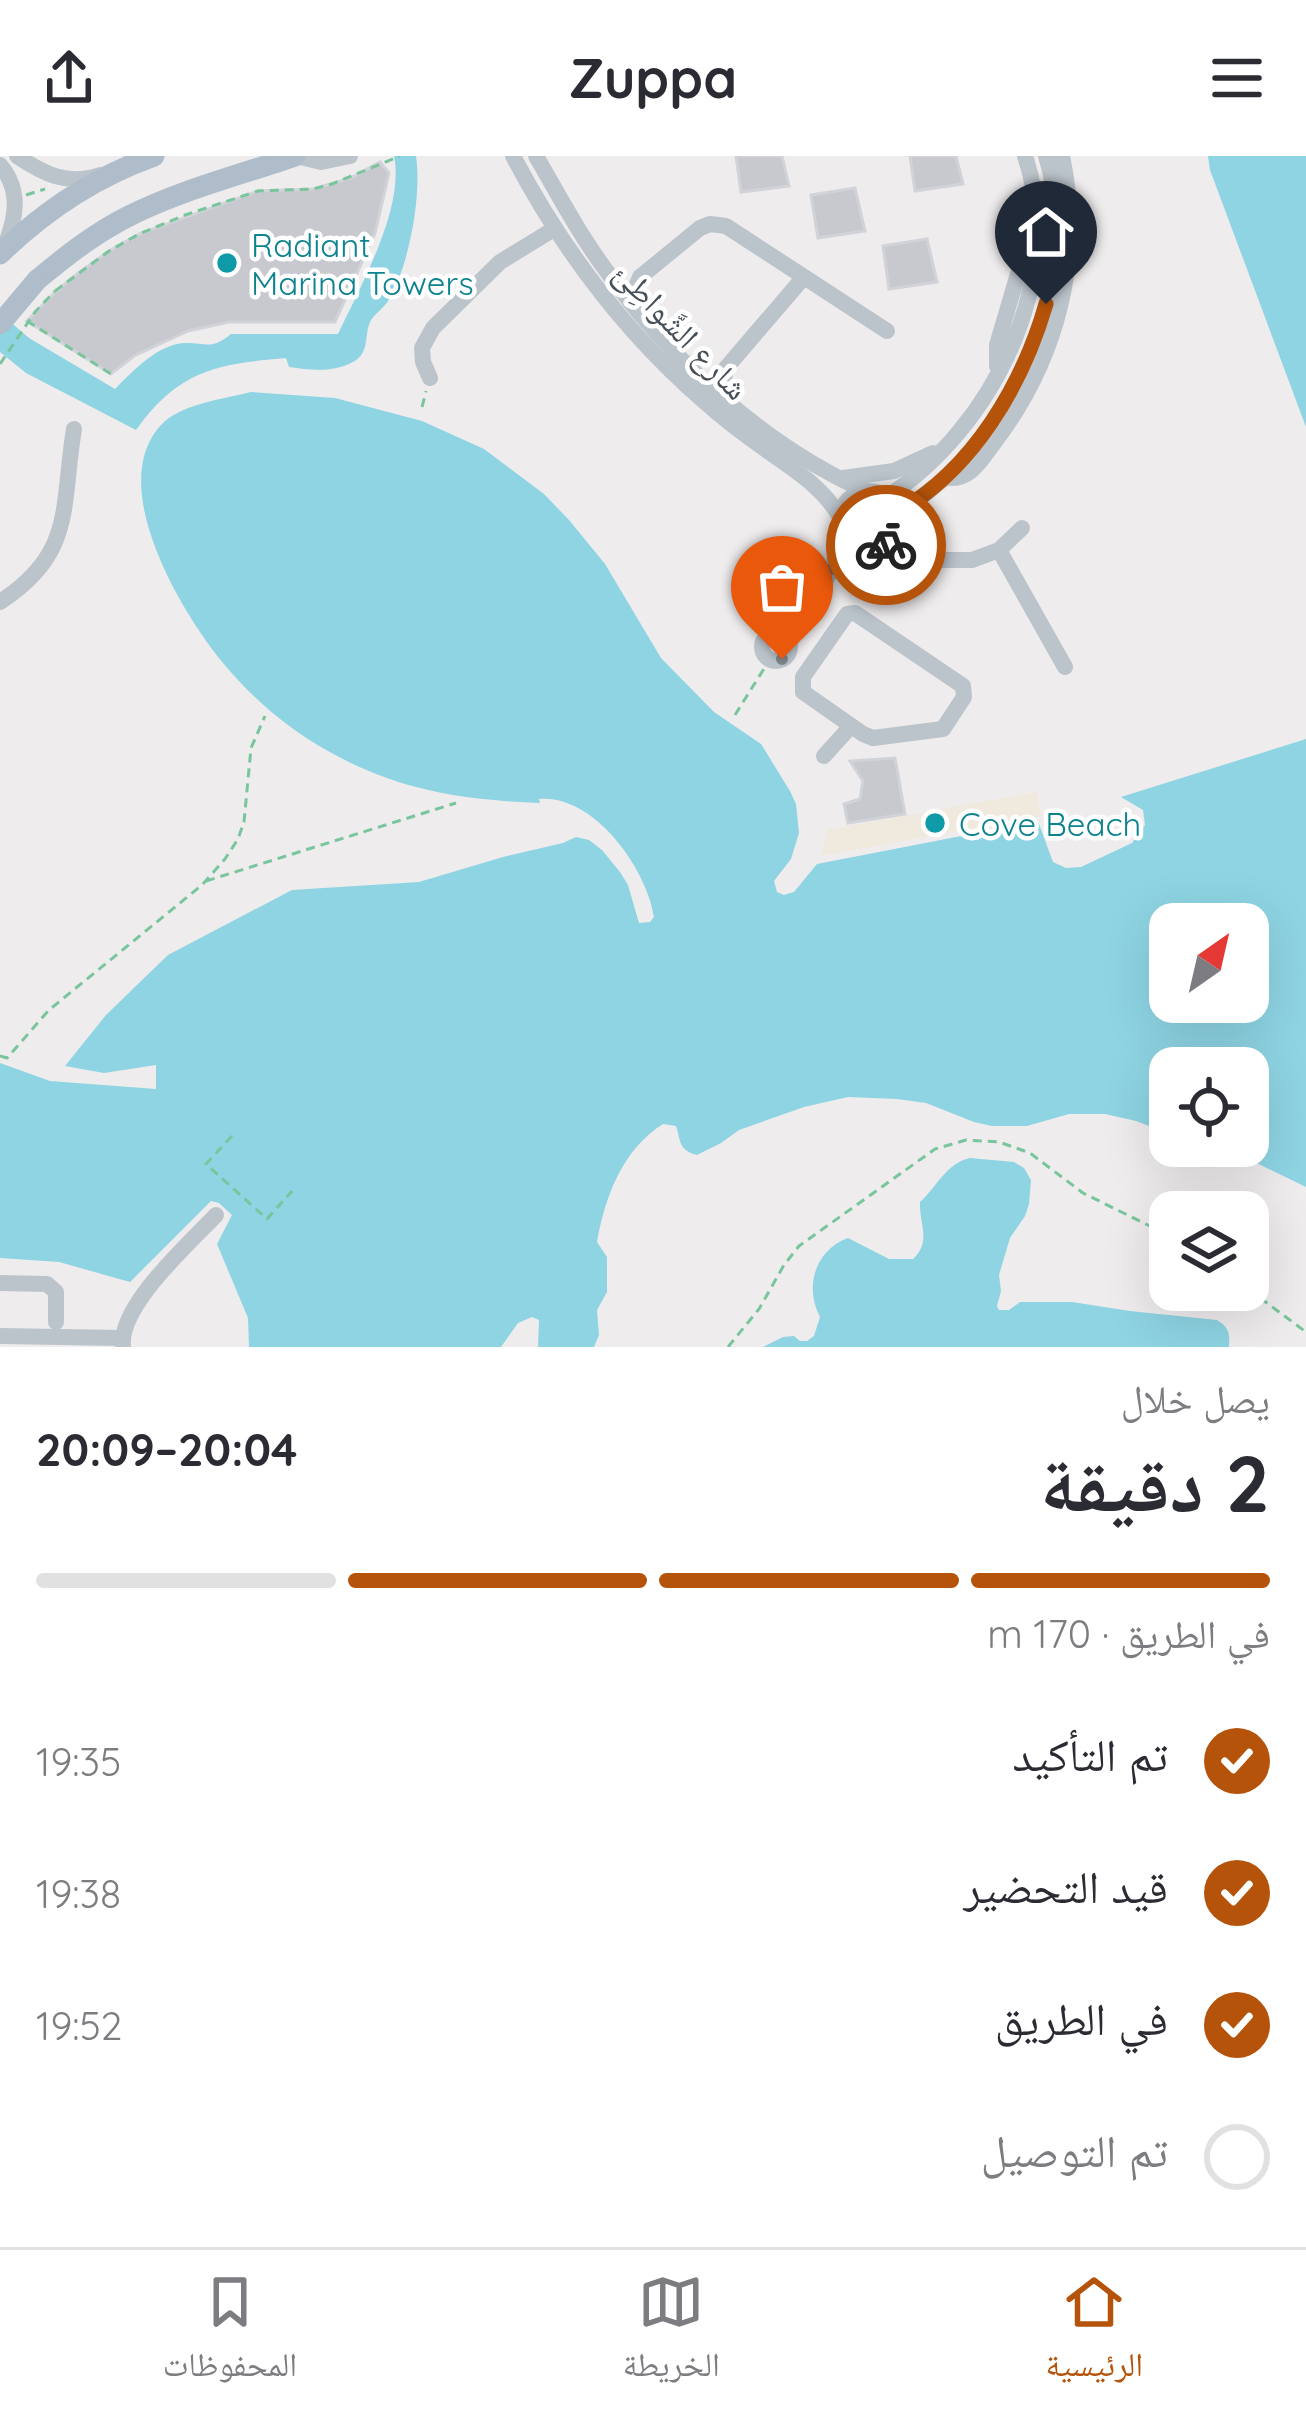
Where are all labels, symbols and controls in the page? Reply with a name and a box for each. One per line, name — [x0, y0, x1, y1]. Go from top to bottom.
text: Zuppa — [569, 44, 737, 112]
icon: share — [36, 45, 102, 111]
icon: menu — [1204, 45, 1270, 111]
pin — [995, 181, 1097, 304]
icon: home — [1013, 199, 1079, 265]
place label: Radiant Marina Towers — [251, 224, 474, 303]
marker: Radiant Marina Towers — [214, 250, 240, 276]
street label: شارع الشَّواطِئ — [605, 252, 758, 408]
courier — [826, 485, 946, 605]
icon: bike — [853, 512, 919, 578]
pin — [731, 536, 833, 659]
icon: bag — [749, 554, 815, 620]
place label: Cove Beach — [959, 803, 1141, 844]
marker: Cove Beach — [922, 810, 948, 836]
north arrow — [1149, 903, 1269, 1023]
map controls — [1149, 903, 1269, 1311]
button: locate — [1149, 1047, 1269, 1167]
button: layers — [1149, 1191, 1269, 1311]
text: يصل خلال — [1121, 1374, 1270, 1423]
text: 20:04–20:09 — [36, 1421, 298, 1477]
text: 2 دقيقة — [1040, 1434, 1270, 1532]
text: في الطريق · 170 m — [987, 1609, 1270, 1658]
text: تم التأكيد — [1012, 1726, 1168, 1782]
icon: check — [1204, 1728, 1270, 1794]
text: 19:35 — [36, 1737, 121, 1786]
text: قيد التحضير — [963, 1858, 1168, 1914]
icon: check — [1204, 1860, 1270, 1926]
text: 19:38 — [36, 1869, 121, 1918]
text: في الطريق — [995, 1990, 1168, 2046]
icon: check — [1204, 1992, 1270, 2058]
text: 19:52 — [36, 2001, 122, 2050]
text: تم التوصيل — [981, 2122, 1168, 2178]
tab: المحفوظات — [163, 2269, 297, 2397]
tab: الخريطة — [623, 2269, 720, 2397]
tab: الرئيسية — [1045, 2269, 1143, 2397]

